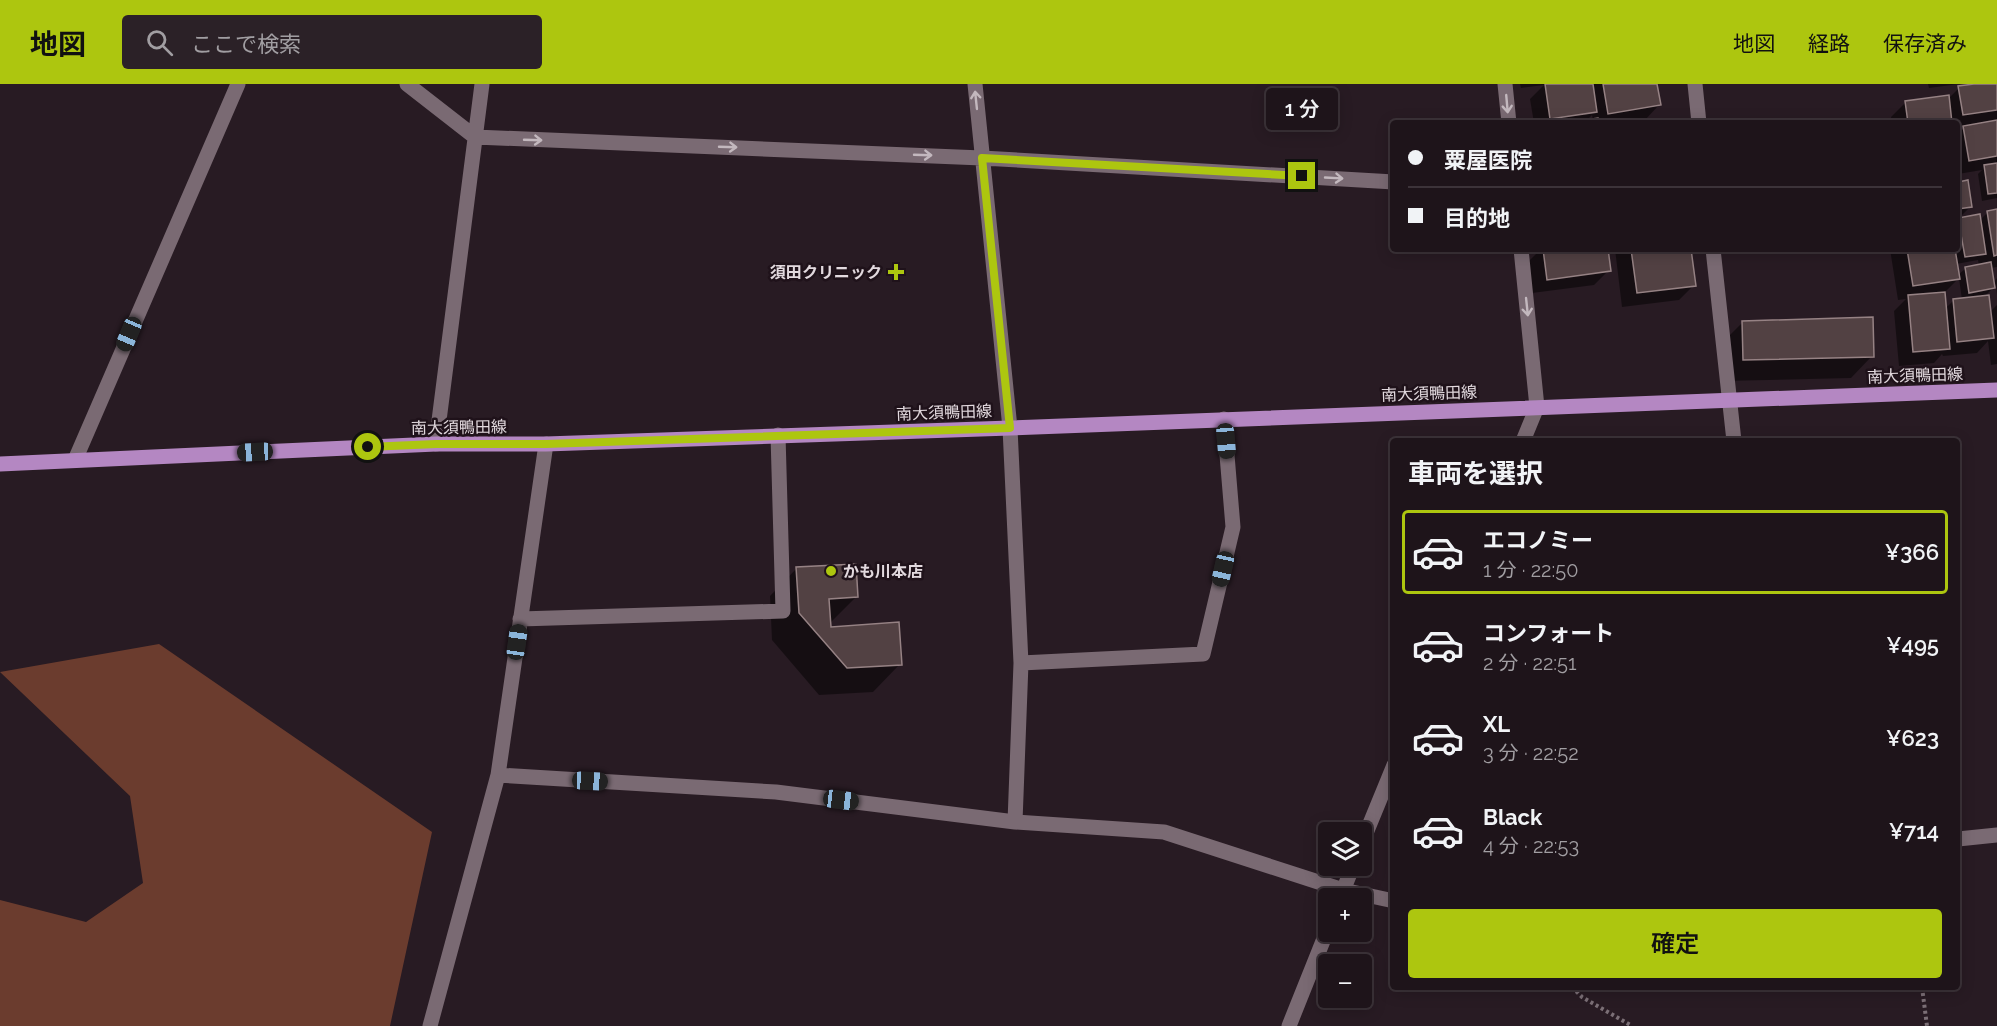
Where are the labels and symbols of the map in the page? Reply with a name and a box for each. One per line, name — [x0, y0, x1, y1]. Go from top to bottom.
callout: 1 分 — [1266, 89, 1338, 131]
one-way arrow — [970, 90, 981, 110]
one-way arrow — [1502, 93, 1513, 113]
one-way arrow — [523, 134, 543, 145]
one-way arrow — [718, 142, 738, 153]
one-way arrow — [912, 150, 932, 161]
route end — [1288, 162, 1315, 189]
one-way arrow — [1324, 173, 1344, 184]
place label: 須田クリニック — [770, 263, 882, 282]
marker: 須田クリニック — [887, 263, 905, 281]
one-way arrow — [1522, 297, 1533, 317]
car — [114, 314, 144, 354]
street label: 南大須鴨田線 — [1867, 364, 1963, 387]
street label: 南大須鴨田線 — [1381, 382, 1477, 405]
street label: 南大須鴨田線 — [896, 401, 992, 424]
street label: 南大須鴨田線 — [411, 417, 507, 438]
car — [1215, 422, 1237, 460]
route start — [354, 433, 381, 460]
car — [237, 442, 273, 462]
car — [1210, 549, 1236, 589]
place label: かも川本店 — [843, 562, 923, 581]
marker: かも川本店 — [824, 564, 838, 578]
car — [506, 623, 528, 661]
car — [572, 771, 608, 791]
car — [822, 789, 860, 811]

